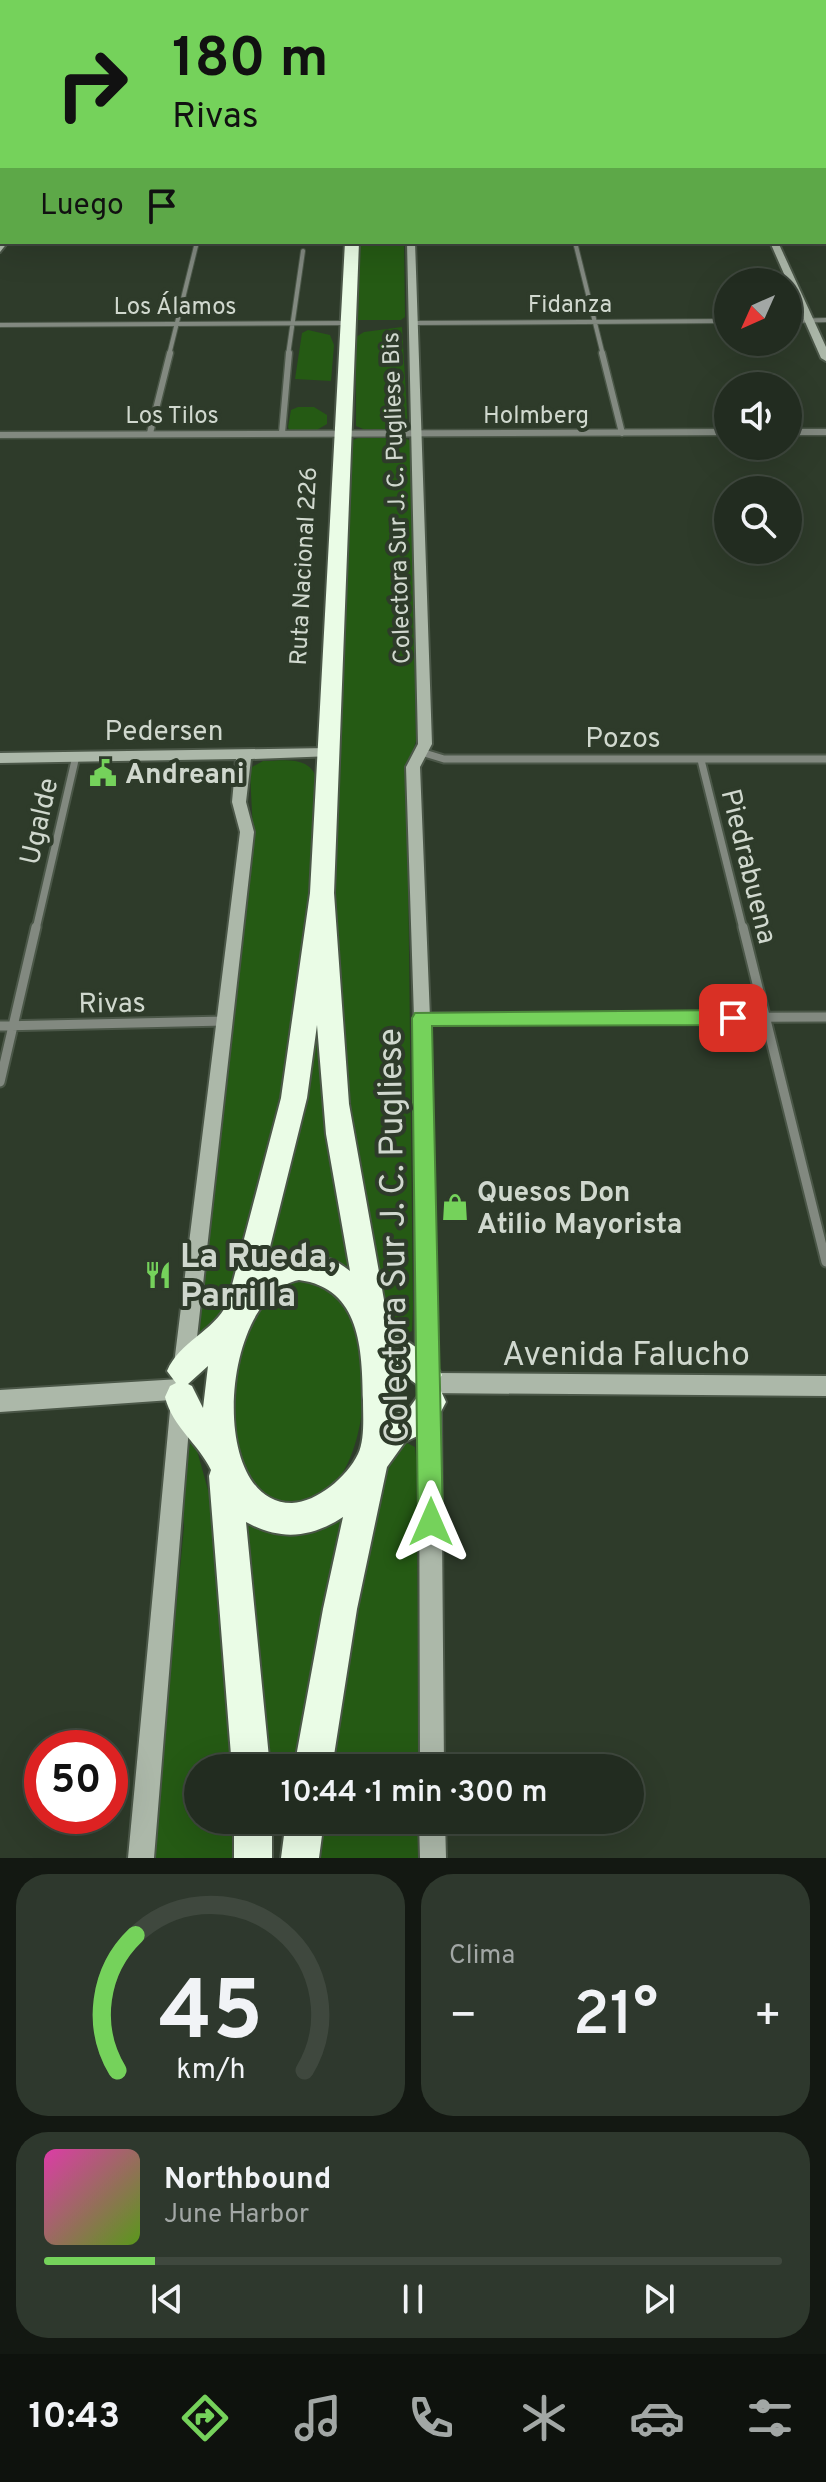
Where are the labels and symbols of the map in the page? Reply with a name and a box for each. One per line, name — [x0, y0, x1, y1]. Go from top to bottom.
north arrow — [714, 268, 802, 356]
street label: Los Álamos — [113, 291, 237, 323]
street label: Fidanza — [528, 291, 612, 321]
street label: Colectora Sur J. C. Pugliese Bis — [377, 331, 419, 664]
street label: Los Tilos — [125, 402, 219, 432]
street label: Holmberg — [483, 402, 589, 432]
street label: Ruta Nacional 226 — [285, 466, 325, 666]
street label: Pedersen — [105, 715, 223, 751]
street label: Pozos — [585, 722, 661, 758]
public building icon: Andreani — [88, 758, 118, 788]
place label: Andreani — [125, 758, 245, 794]
street label: Ugalde — [13, 775, 68, 869]
street label: Piedrabuena — [710, 785, 784, 948]
pin — [699, 984, 767, 1052]
street label: Rivas — [78, 986, 146, 1024]
street label: Colectora Sur J. C. Pugliese — [370, 1028, 421, 1444]
place label: Quesos Don Atilio Mayorista — [477, 1176, 682, 1244]
shop icon: Quesos Don Atilio Mayorista — [440, 1192, 470, 1222]
place label: La Rueda, Parrilla — [180, 1237, 336, 1319]
restaurant icon: La Rueda, Parrilla — [143, 1260, 173, 1290]
street label: Avenida Falucho — [502, 1335, 750, 1378]
position arrow — [389, 1480, 473, 1564]
speed limit sign: 50 — [24, 1730, 128, 1834]

